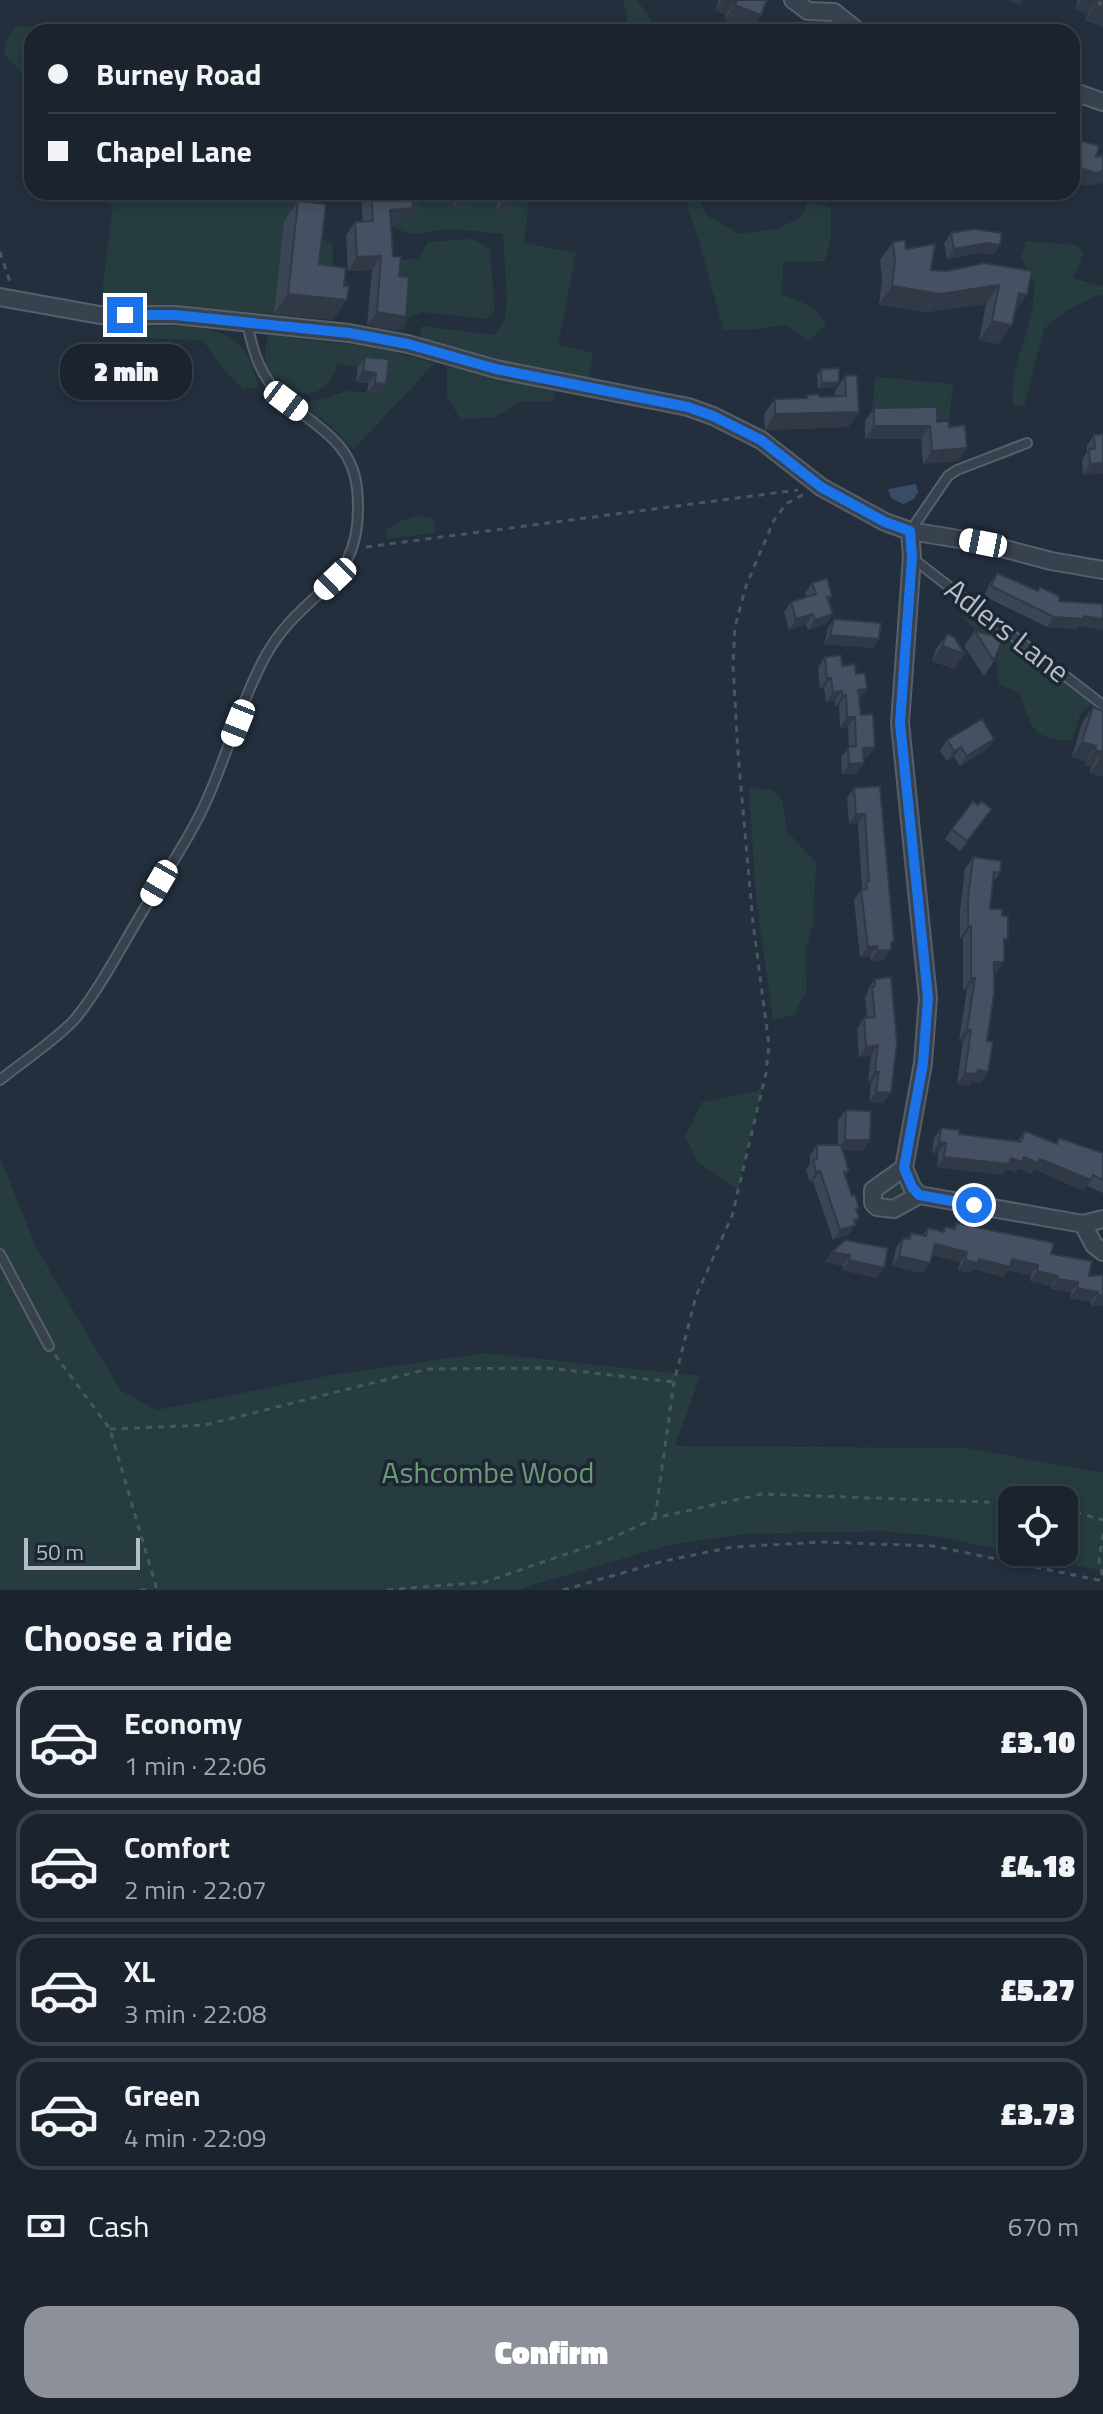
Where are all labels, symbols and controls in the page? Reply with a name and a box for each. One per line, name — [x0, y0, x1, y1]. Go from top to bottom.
text: Burney Road — [96, 51, 261, 97]
text: Chapel Lane — [96, 128, 252, 174]
route end — [107, 297, 143, 333]
callout: 2 min — [59, 343, 191, 399]
text: 2 min — [94, 352, 158, 391]
car — [260, 377, 312, 425]
car — [957, 527, 1009, 559]
car — [309, 554, 361, 604]
street label: Adlers Lane — [935, 567, 1080, 694]
car — [218, 696, 258, 750]
car — [137, 856, 181, 910]
route start — [956, 1187, 992, 1223]
park label: Ashcombe Wood — [382, 1449, 594, 1495]
map controls — [998, 1486, 1078, 1566]
button: locate — [998, 1486, 1078, 1566]
scale bar — [24, 1534, 140, 1570]
text: 50 m — [36, 1535, 84, 1569]
text: Choose a ride — [24, 1610, 232, 1665]
text: Economy — [124, 1700, 242, 1746]
icon: car — [28, 1706, 100, 1778]
text: £3.10 — [1001, 1719, 1075, 1765]
text: 1 min · 22:06 — [124, 1746, 267, 1785]
text: Comfort — [124, 1824, 230, 1870]
icon: car — [28, 1830, 100, 1902]
text: £4.18 — [1001, 1843, 1075, 1889]
text: 2 min · 22:07 — [124, 1870, 267, 1909]
text: XL — [124, 1948, 155, 1994]
icon: car — [28, 1954, 100, 2026]
text: £5.27 — [1001, 1967, 1075, 2013]
text: 3 min · 22:08 — [124, 1994, 267, 2033]
text: Green — [124, 2072, 201, 2118]
icon: car — [28, 2078, 100, 2150]
text: £3.73 — [1001, 2091, 1075, 2137]
text: 4 min · 22:09 — [124, 2118, 267, 2157]
text: Cash — [88, 2203, 149, 2249]
icon: cash — [24, 2204, 68, 2248]
text: 670 m — [1008, 2207, 1079, 2246]
button: Confirm — [24, 2306, 1079, 2398]

